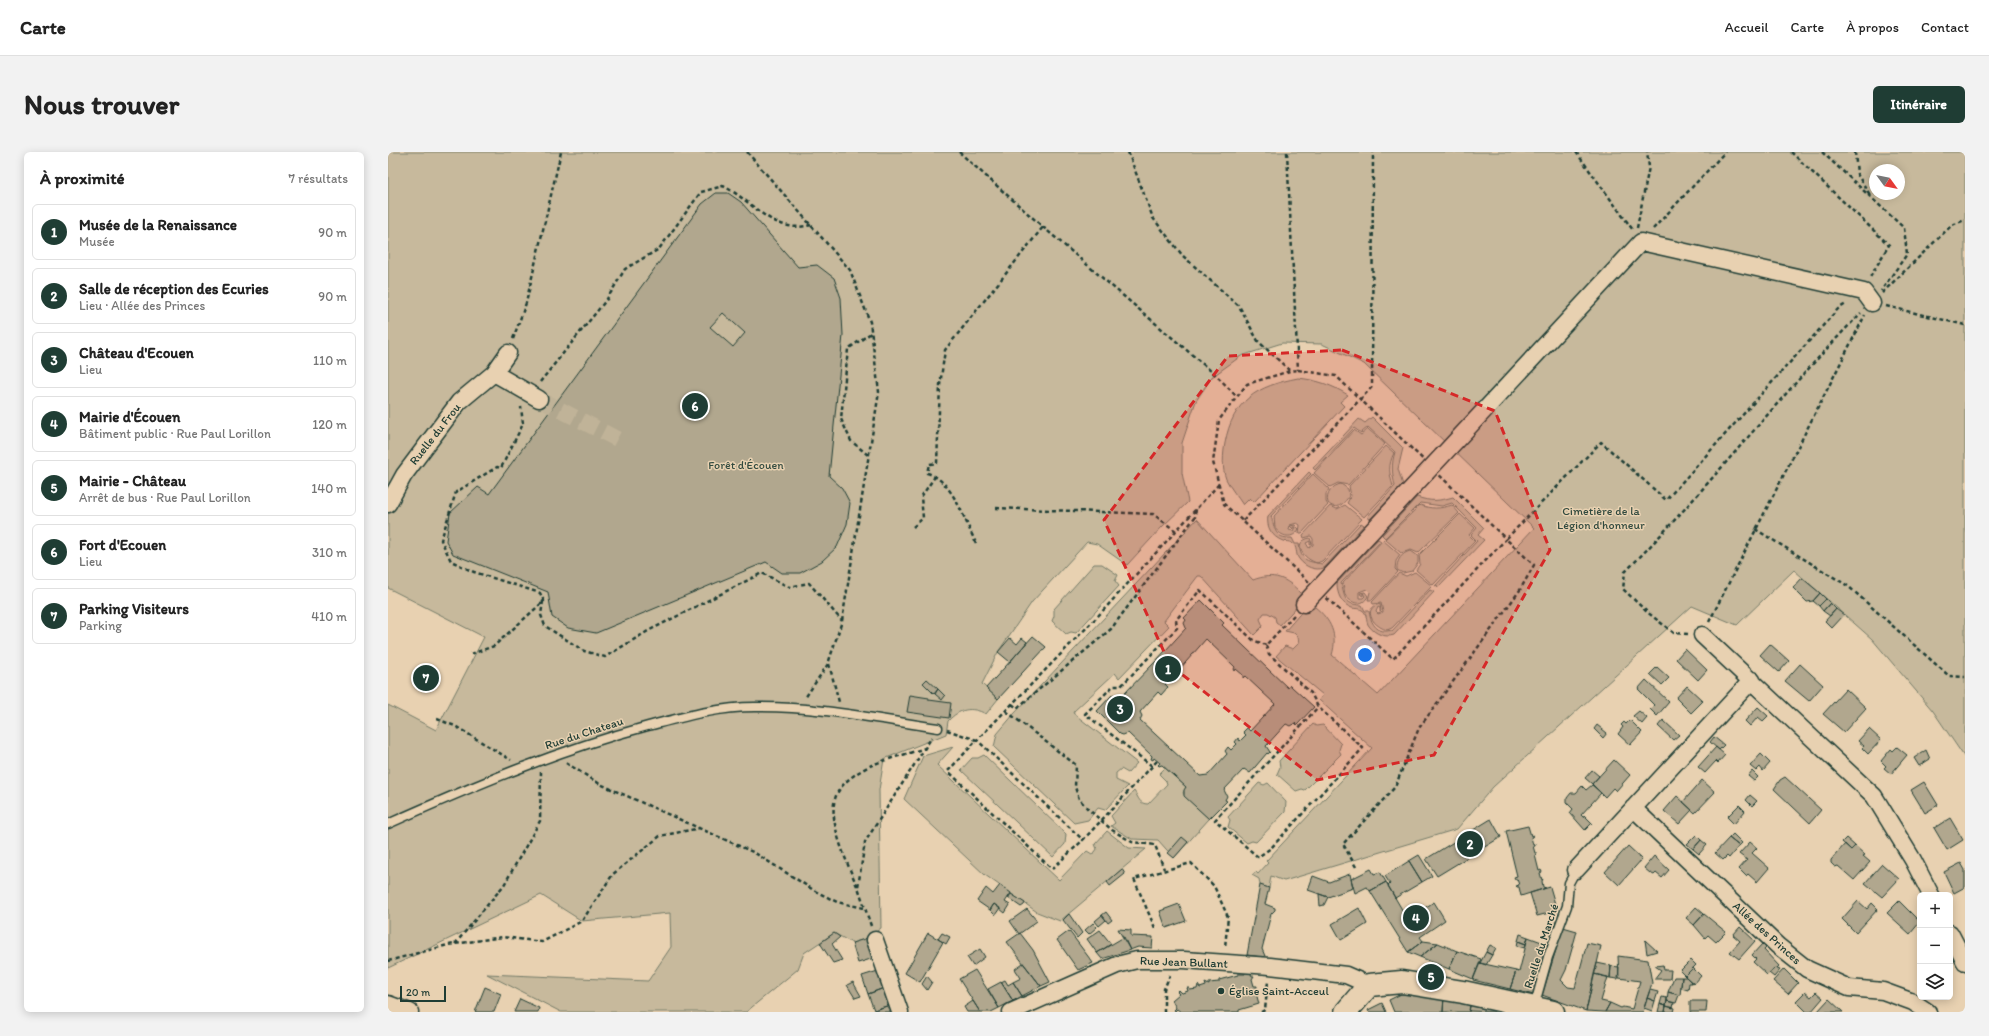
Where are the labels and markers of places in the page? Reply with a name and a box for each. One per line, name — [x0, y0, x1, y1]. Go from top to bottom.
pin: 6 — [682, 391, 708, 421]
pin: 1 — [1155, 654, 1181, 684]
pin: 7 — [413, 663, 439, 693]
pin: 3 — [1107, 694, 1133, 724]
pin: 2 — [1457, 829, 1483, 859]
pin: 4 — [1403, 903, 1429, 933]
pin: 5 — [1418, 962, 1444, 992]
place label: Église Saint-Acceul — [1229, 984, 1329, 998]
marker: Église Saint-Acceul — [1216, 986, 1226, 996]

